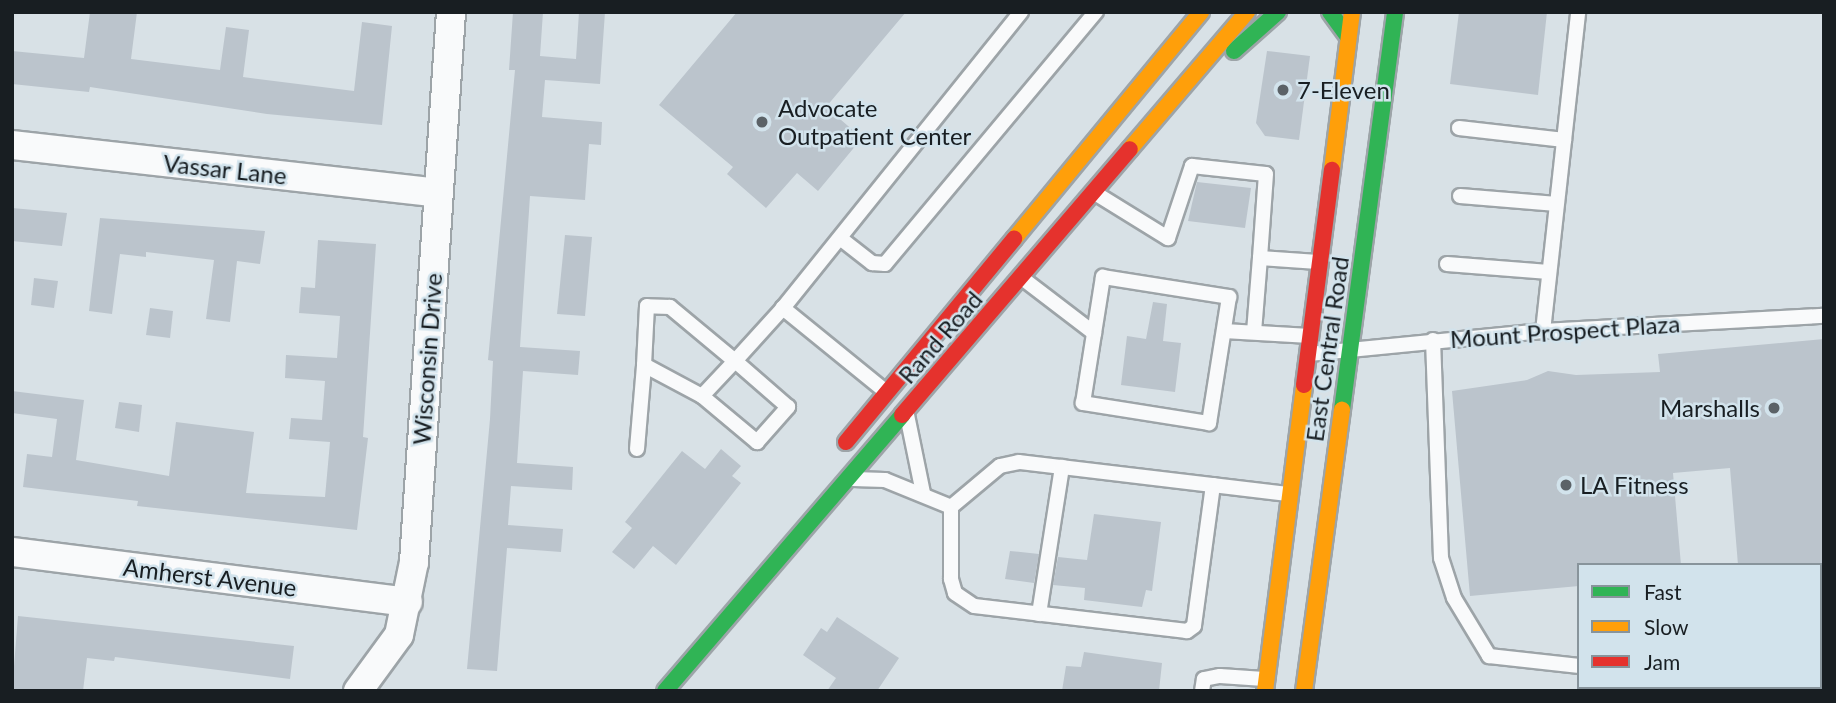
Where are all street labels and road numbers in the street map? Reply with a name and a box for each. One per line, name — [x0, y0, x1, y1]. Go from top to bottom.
street label: Vassar Lane — [162, 148, 288, 190]
street label: East Central Road — [1300, 255, 1354, 443]
street label: Wisconsin Drive — [407, 272, 447, 446]
street label: Rand Road — [892, 285, 988, 389]
street label: Mount Prospect Plaza — [1449, 309, 1681, 353]
street label: Amherst Avenue — [121, 552, 299, 602]

